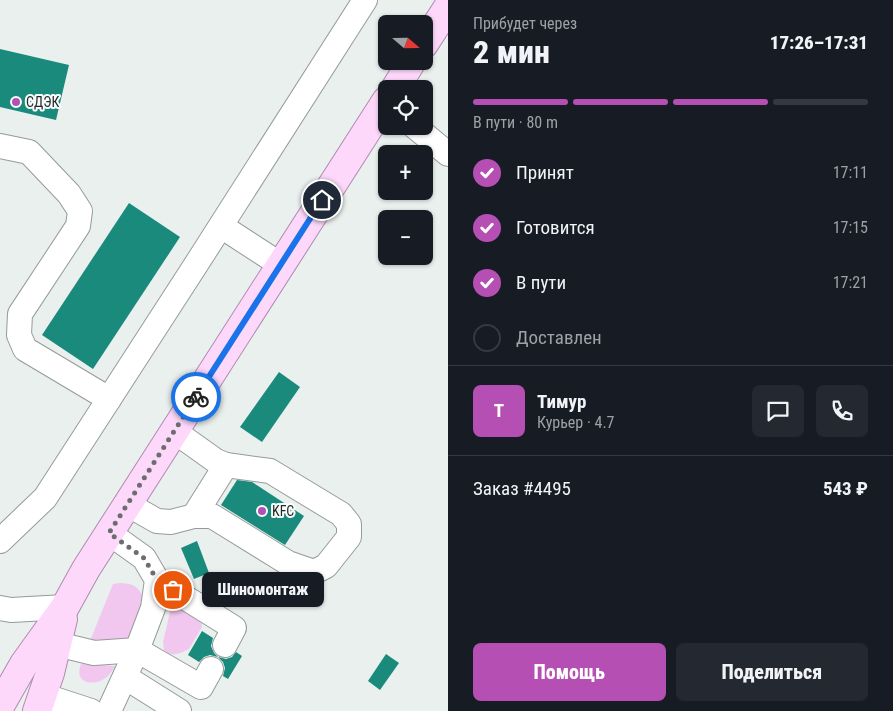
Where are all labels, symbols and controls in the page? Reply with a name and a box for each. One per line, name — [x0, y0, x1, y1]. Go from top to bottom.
text: Прибудет через — [473, 14, 577, 33]
north arrow — [378, 15, 432, 70]
map controls — [378, 15, 433, 265]
text: 17:26–17:31 — [770, 31, 868, 54]
text: 2 мин — [473, 33, 550, 71]
button: locate — [378, 80, 433, 135]
place label: СДЭК — [26, 94, 59, 110]
marker: СДЭК — [10, 96, 22, 108]
text: В пути · 80 m — [473, 113, 558, 132]
button: + — [378, 145, 433, 200]
icon: check — [473, 159, 501, 187]
text: Принят — [516, 161, 574, 184]
text: 17:11 — [833, 163, 868, 182]
pin — [301, 179, 343, 221]
icon: home — [308, 186, 336, 214]
button: − — [378, 210, 433, 265]
icon: check — [473, 214, 501, 242]
text: Готовится — [516, 216, 595, 239]
text: 17:15 — [833, 218, 868, 237]
icon: check — [473, 269, 501, 297]
text: В пути — [516, 271, 566, 294]
text: 17:21 — [833, 273, 868, 292]
text: Доставлен — [516, 326, 602, 349]
courier — [171, 372, 221, 422]
icon: bike — [182, 383, 210, 411]
button: chat — [752, 385, 804, 437]
button: phone — [816, 385, 868, 437]
text: Тимур — [537, 390, 586, 413]
text: Т — [494, 399, 504, 422]
text: Курьер · 4.7 — [537, 413, 615, 432]
text: Заказ #4495 — [473, 477, 571, 500]
text: 543 ₽ — [823, 477, 868, 500]
place label: KFC — [272, 503, 294, 519]
marker: KFC — [256, 505, 268, 517]
pin — [152, 569, 194, 611]
callout: Шиномонтаж — [203, 572, 326, 608]
icon: bag — [159, 576, 187, 604]
text: Шиномонтаж — [218, 580, 308, 599]
button: Помощь — [473, 643, 666, 701]
button: Поделиться — [676, 643, 868, 701]

